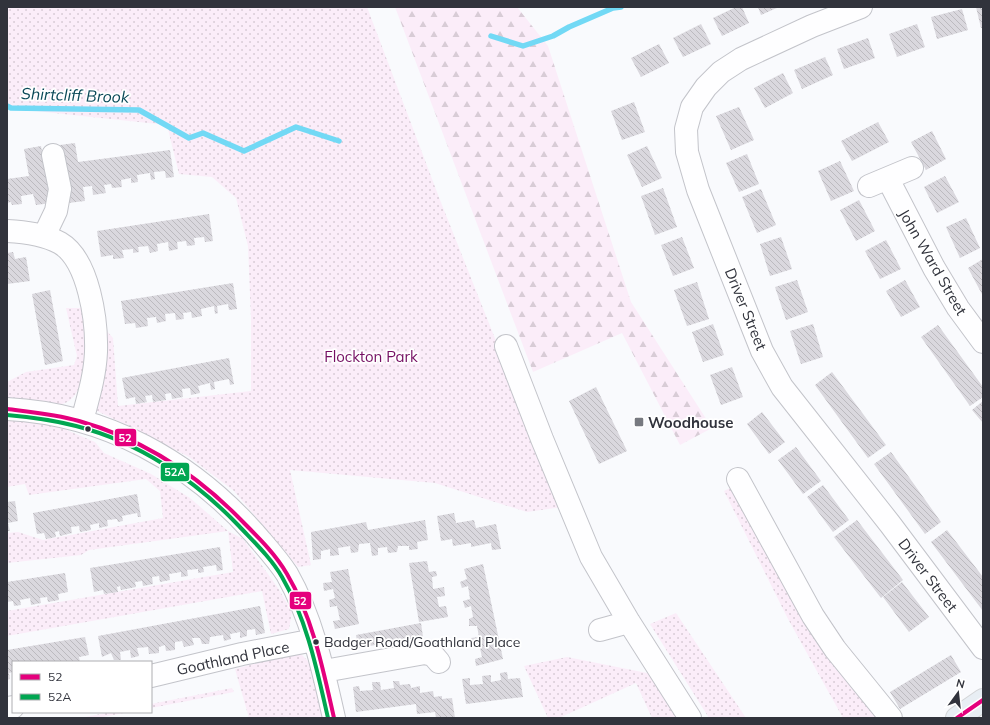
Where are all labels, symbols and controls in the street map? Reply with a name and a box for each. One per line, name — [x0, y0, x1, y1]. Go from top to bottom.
water label: Shirtcliff Brook — [21, 83, 130, 107]
street label: John Ward Street — [895, 205, 971, 319]
street label: Driver Street — [721, 265, 771, 353]
park label: Flockton Park — [324, 347, 418, 366]
place label: Woodhouse — [648, 413, 734, 432]
marker: Woodhouse — [633, 416, 645, 428]
unlabelled marker — [83, 424, 93, 434]
line badge: 52 — [114, 428, 137, 447]
text: 52 — [118, 431, 132, 445]
line badge: 52A — [160, 462, 190, 482]
text: 52A — [164, 465, 186, 479]
street label: Driver Street — [894, 535, 962, 615]
line badge: 52 — [289, 591, 312, 610]
text: 52 — [293, 594, 307, 608]
place label: Badger Road/Goathland Place — [324, 633, 520, 651]
street label: Goathland Place — [175, 637, 291, 679]
marker: Badger Road/Goathland Place — [311, 637, 321, 647]
legend — [12, 661, 152, 713]
text: 52 — [48, 669, 62, 684]
north arrow — [938, 673, 978, 713]
text: N — [955, 676, 966, 691]
text: 52A — [48, 689, 71, 704]

